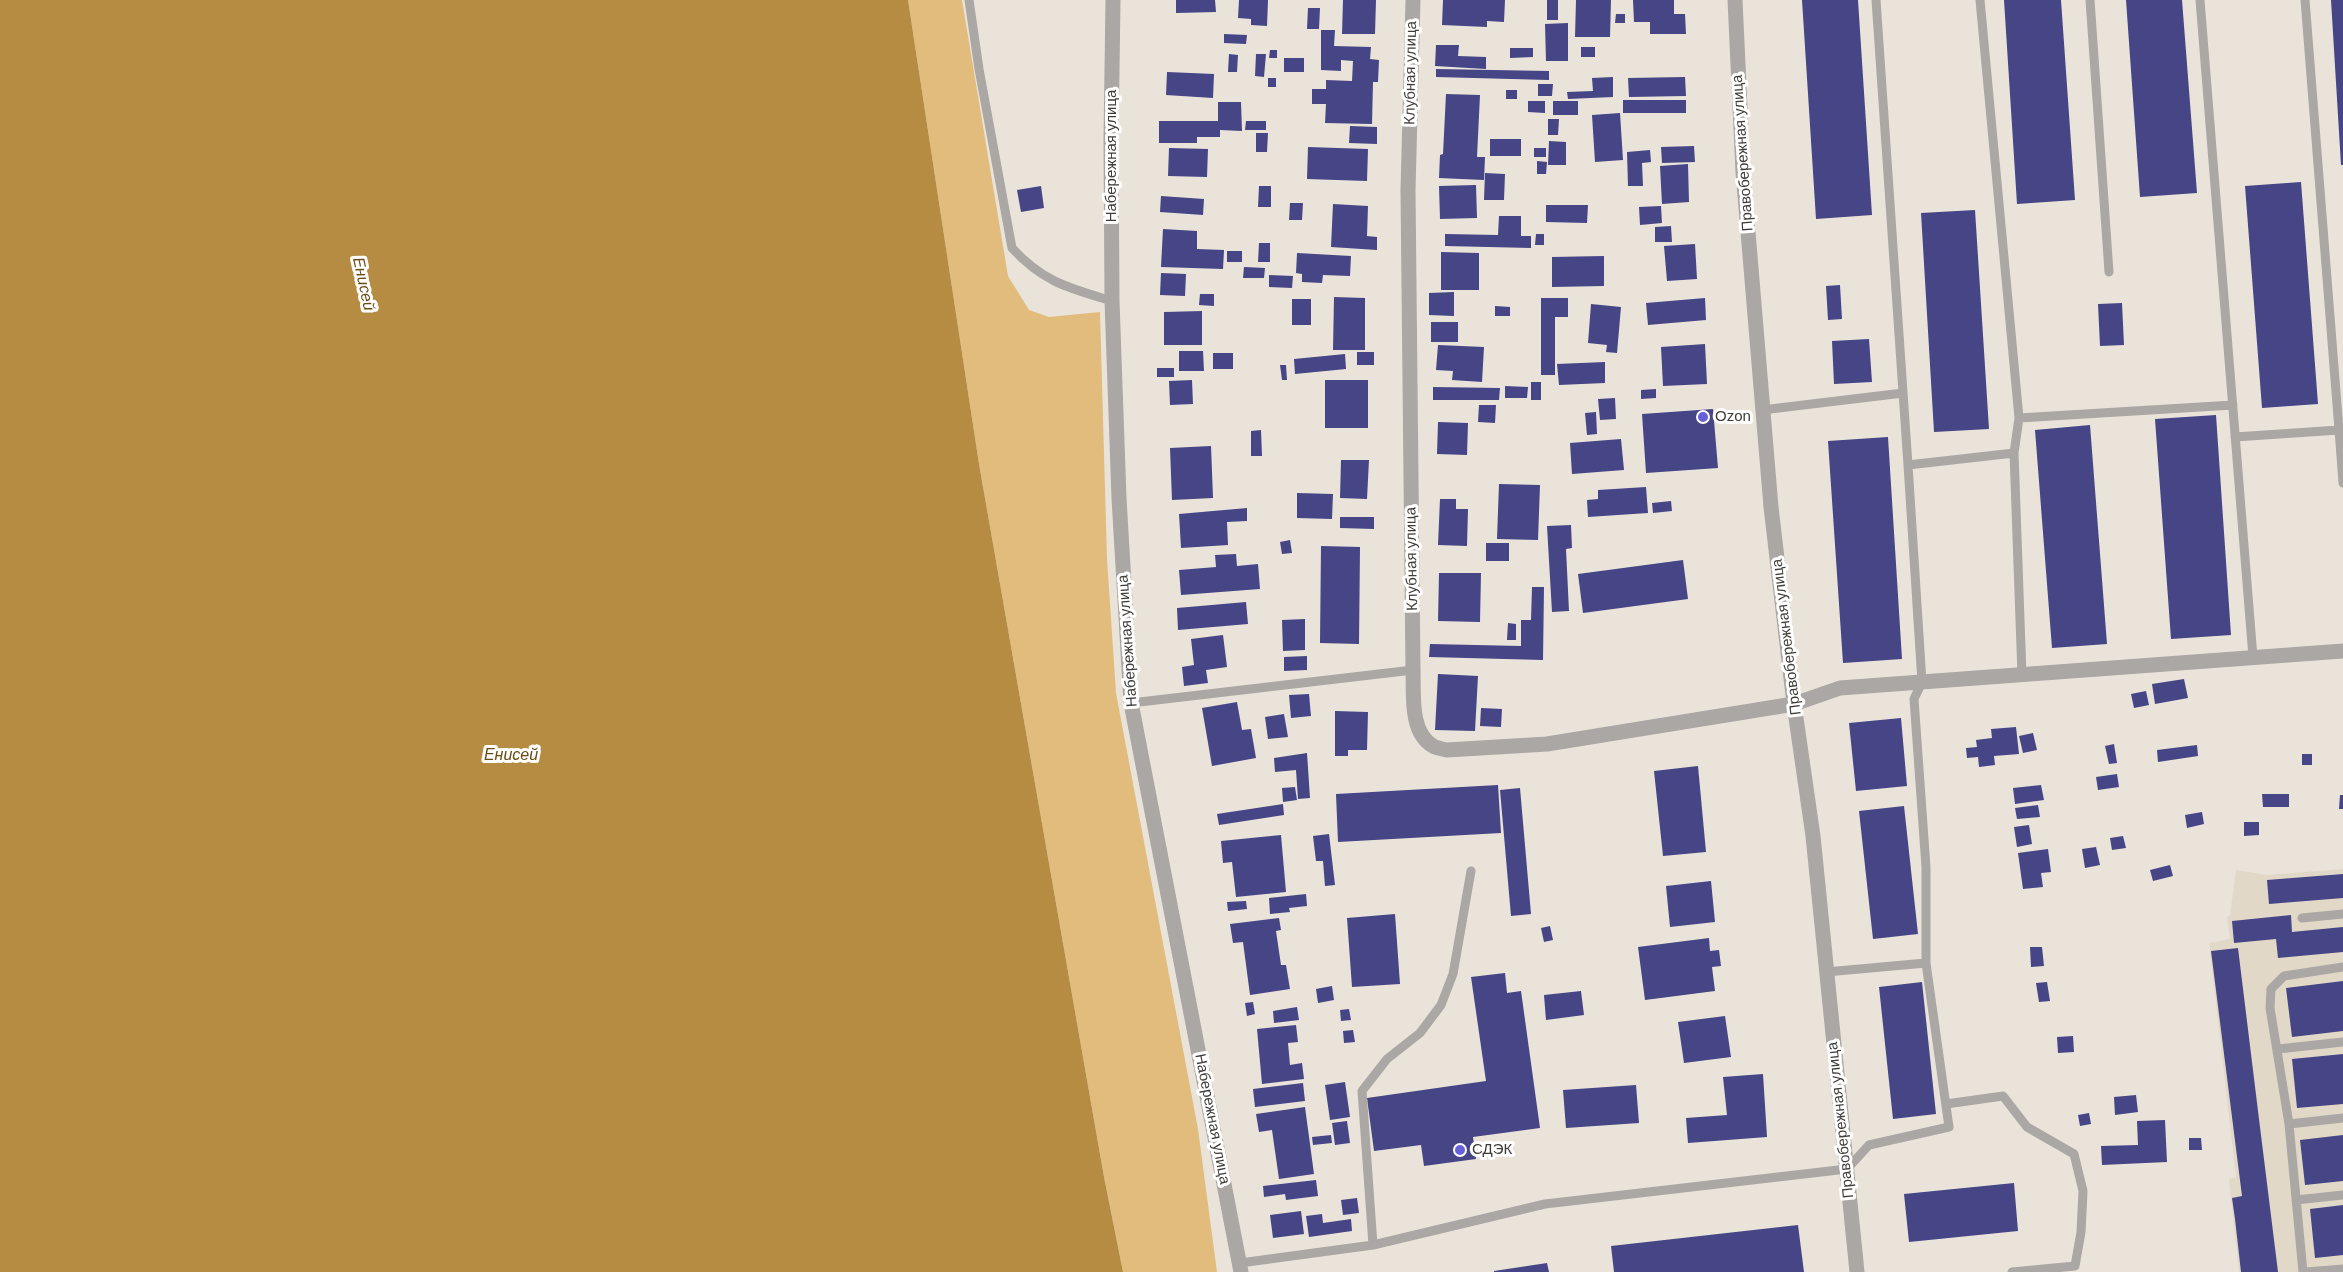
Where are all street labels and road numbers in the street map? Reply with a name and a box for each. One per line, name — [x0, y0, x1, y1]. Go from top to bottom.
street label: Клубная улица — [1401, 21, 1421, 125]
street label: Правобережная улица — [1729, 74, 1757, 232]
street label: Набережная улица — [1103, 90, 1121, 222]
street label: Клубная улица — [1402, 507, 1422, 611]
street label: Правобережная улица — [1768, 558, 1806, 716]
street label: Набережная улица — [1114, 574, 1142, 708]
street label: Правобережная улица — [1824, 1041, 1858, 1199]
street label: Набережная улица — [1191, 1052, 1233, 1186]

